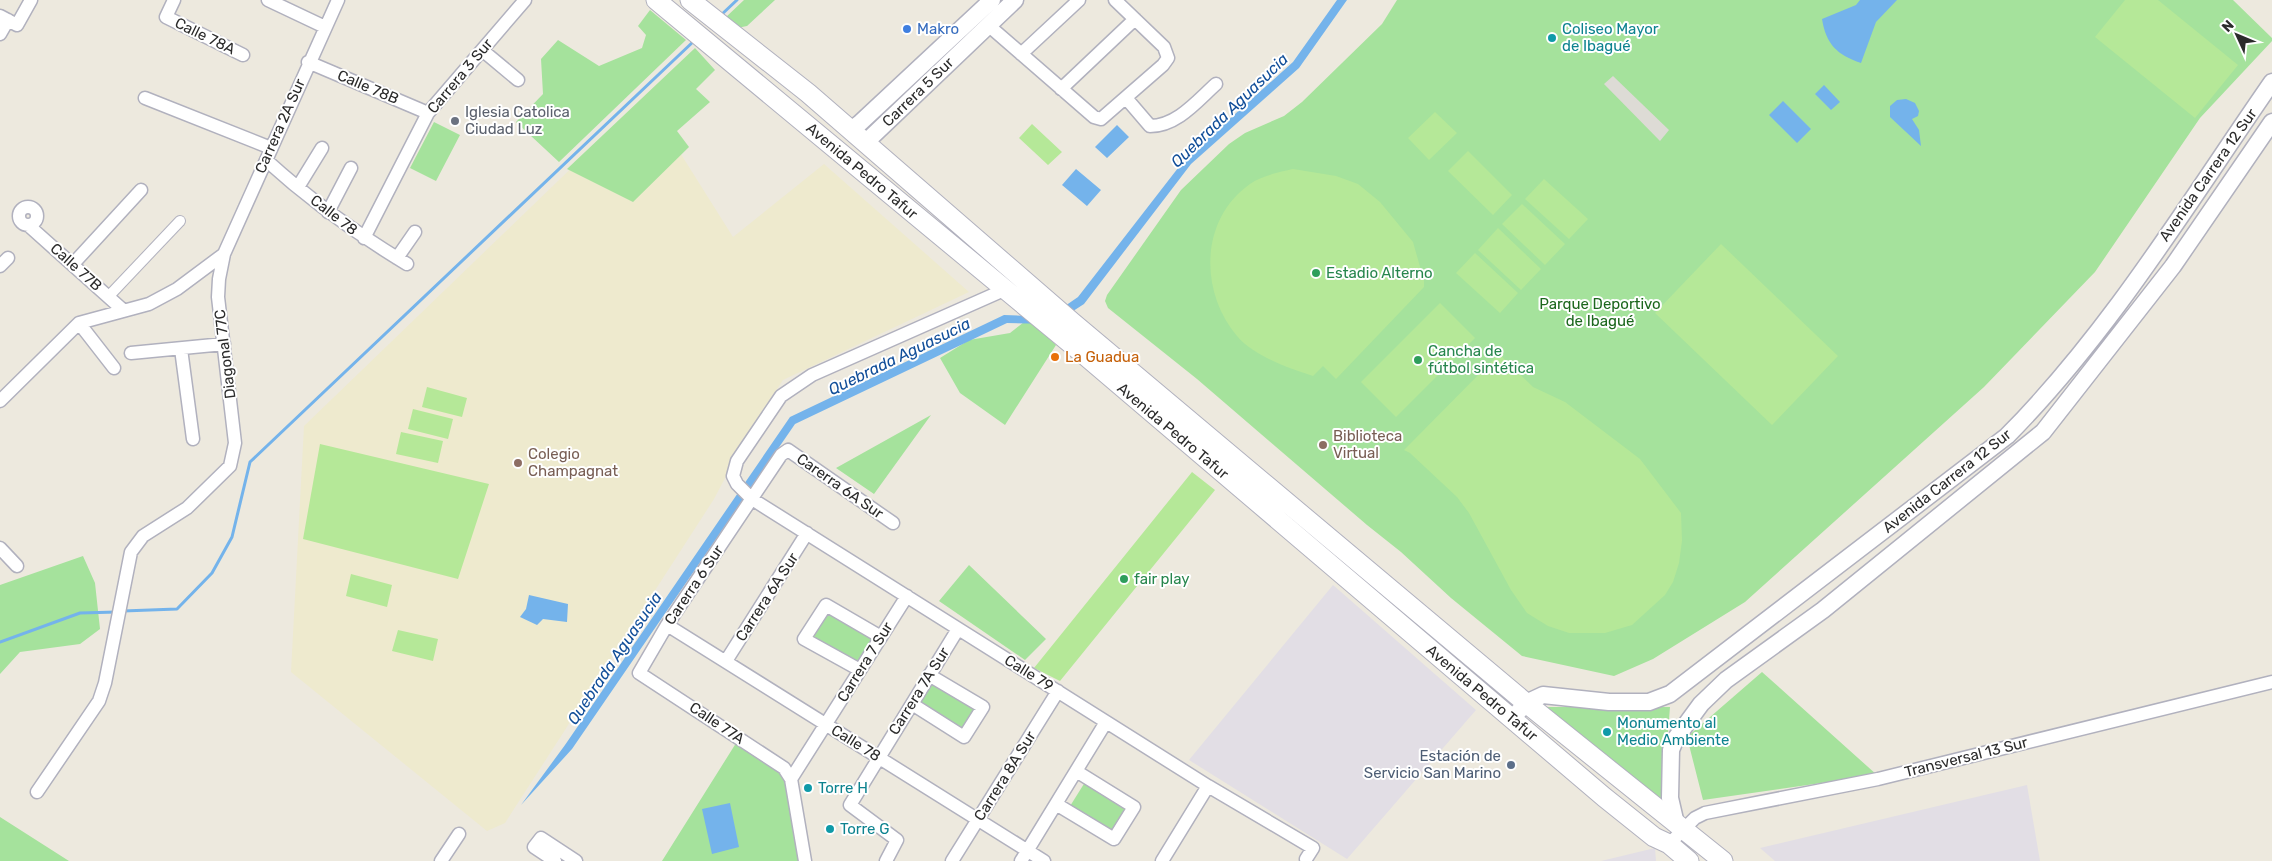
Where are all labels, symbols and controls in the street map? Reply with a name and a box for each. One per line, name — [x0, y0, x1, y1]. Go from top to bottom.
north arrow — [2212, 10, 2262, 60]
street label: Calle 78A — [172, 14, 238, 58]
text: N — [2218, 17, 2238, 36]
place label: Makro — [917, 20, 959, 38]
place label: Coliseo Mayor de Ibagué — [1562, 20, 1659, 55]
marker: Makro — [901, 23, 913, 35]
marker: Coliseo Mayor de Ibagué — [1546, 32, 1558, 44]
street label: Carrera 3 Sur — [423, 35, 497, 117]
water label: Quebrada Aguasucia — [1167, 49, 1292, 171]
street label: Carrera 5 Sur — [879, 53, 958, 130]
street label: Calle 78B — [335, 66, 401, 108]
street label: Carrera 2A Sur — [251, 76, 309, 176]
place label: Iglesia Catolica Ciudad Luz — [465, 103, 570, 138]
street label: Avenida Carrera 12 Sur — [2155, 105, 2261, 245]
marker: Iglesia Catolica Ciudad Luz — [449, 115, 461, 127]
street label: Avenida Pedro Tafur — [803, 119, 922, 223]
street label: Calle 78 — [307, 191, 361, 239]
street label: Calle 77B — [47, 239, 105, 295]
place label: Estadio Alterno — [1326, 264, 1433, 282]
marker: Estadio Alterno — [1310, 267, 1322, 279]
park label: Parque Deportivo de Ibagué — [1539, 295, 1661, 330]
street label: Diagonal 77C — [211, 308, 239, 400]
water label: Quebrada Aguasucia — [825, 314, 973, 399]
place label: Cancha de fútbol sintética — [1428, 342, 1534, 377]
place label: La Guadua — [1065, 348, 1139, 366]
marker: La Guadua — [1049, 351, 1061, 363]
marker: Cancha de fútbol sintética — [1412, 354, 1424, 366]
street label: Avenida Pedro Tafur — [1114, 379, 1233, 483]
street label: Avenida Carrera 12 Sur — [1879, 425, 2015, 537]
place label: Biblioteca Virtual — [1333, 427, 1402, 462]
marker: Biblioteca Virtual — [1317, 439, 1329, 451]
place label: Colegio Champagnat — [528, 445, 618, 480]
street label: Carerra 6A Sur — [793, 449, 887, 523]
marker: Colegio Champagnat — [512, 457, 524, 469]
street label: Carerra 6 Sur — [661, 541, 727, 628]
street label: Carrera 6A Sur — [732, 549, 802, 645]
place label: fair play — [1134, 570, 1190, 588]
marker: fair play — [1118, 573, 1130, 585]
water label: Quebrada Aguasucia — [563, 588, 666, 728]
street label: Carrera 7 Sur — [833, 618, 897, 705]
street label: Avenida Pedro Tafur — [1423, 641, 1542, 745]
street label: Carrera 7A Sur — [885, 644, 953, 738]
street label: Calle 79 — [1001, 651, 1057, 695]
street label: Calle 77A — [686, 698, 748, 748]
place label: Monumento al Medio Ambiente — [1617, 714, 1729, 749]
street label: Calle 78 — [828, 721, 884, 765]
marker: Monumento al Medio Ambiente — [1601, 726, 1613, 738]
street label: Carrera 8A Sur — [970, 728, 1040, 824]
street label: Transversal 13 Sur — [1903, 733, 2030, 781]
place label: Estación de Servicio San Marino — [1364, 747, 1501, 782]
marker: Estación de Servicio San Marino — [1505, 759, 1517, 771]
place label: Torre H — [818, 779, 868, 797]
marker: Torre H — [802, 782, 814, 794]
place label: Torre G — [840, 820, 889, 838]
marker: Torre G — [824, 823, 836, 835]

